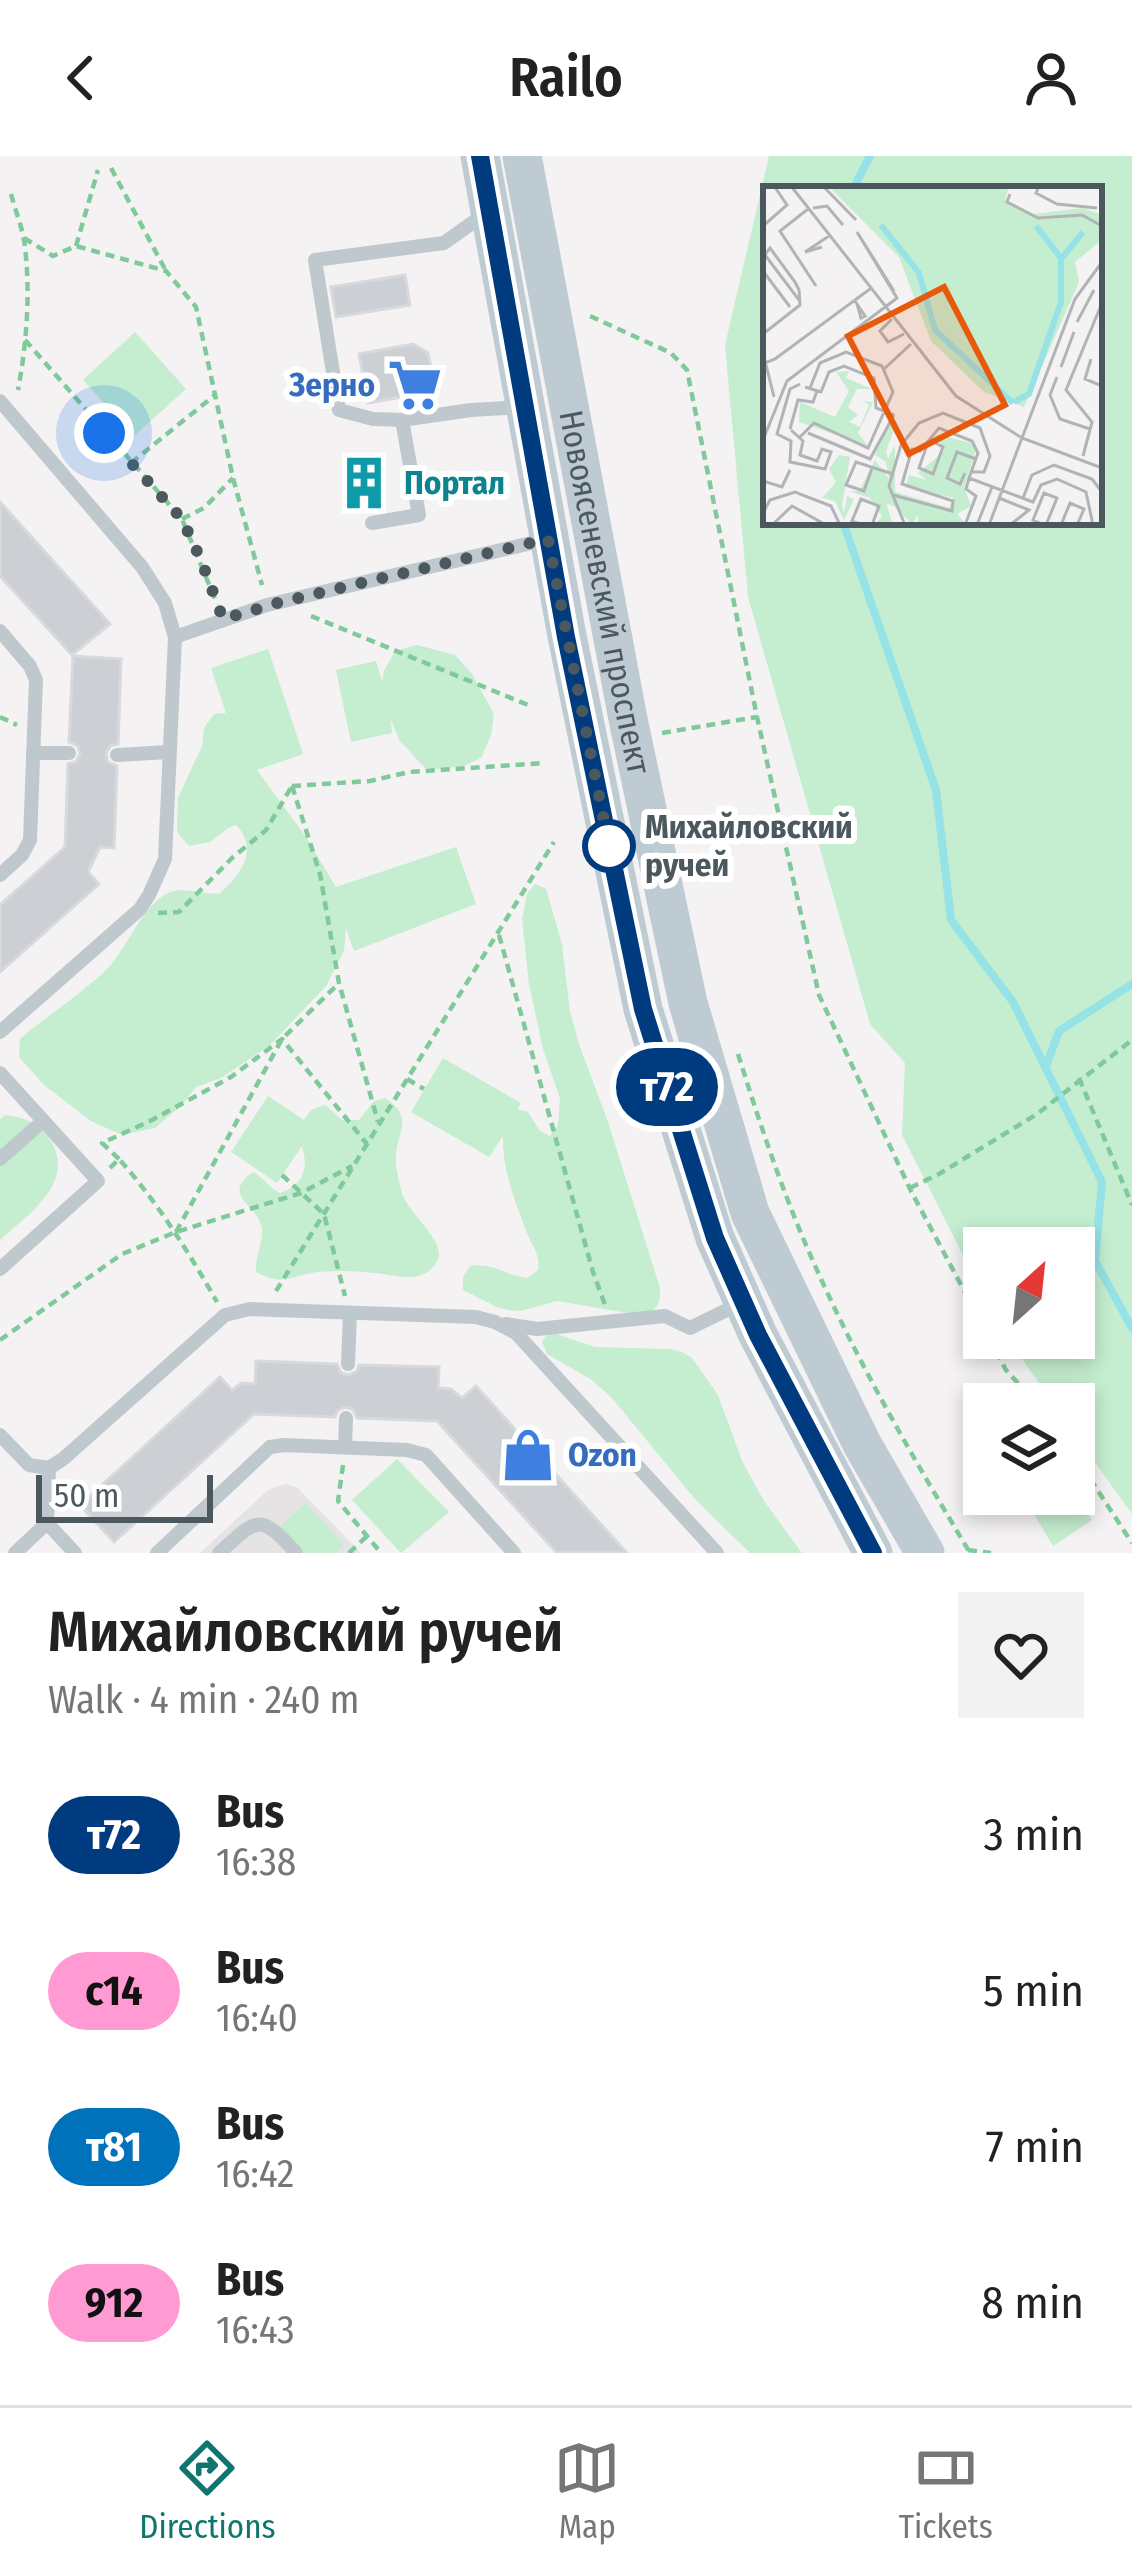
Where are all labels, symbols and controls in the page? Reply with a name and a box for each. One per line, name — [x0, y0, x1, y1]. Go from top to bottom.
icon: back — [48, 45, 114, 111]
icon: person — [1018, 45, 1084, 111]
text: Railo — [509, 46, 623, 110]
inset map — [763, 186, 1102, 525]
supermarket icon: Зерно — [386, 356, 444, 414]
place label: Зерно — [288, 365, 375, 405]
your location — [74, 403, 134, 463]
street label: Новоясеневский проспект — [550, 407, 659, 778]
building icon: Портал — [335, 454, 393, 512]
place label: Портал — [404, 463, 505, 503]
place label: Михайловский ручей — [645, 807, 853, 885]
marker: Михайловский ручей — [584, 821, 634, 871]
line badge: т72 — [598, 1048, 736, 1126]
text: т72 — [640, 1062, 694, 1112]
north arrow — [963, 1227, 1095, 1359]
map controls — [963, 1227, 1095, 1515]
button: layers — [963, 1383, 1095, 1515]
shop icon: Ozon — [499, 1426, 557, 1484]
place label: Ozon — [568, 1435, 637, 1475]
scale bar — [36, 1469, 213, 1522]
text: 50 m — [54, 1476, 119, 1516]
button: heart — [958, 1592, 1084, 1718]
text: Михайловский ручей — [48, 1598, 563, 1666]
text: Walk · 4 min · 240 m — [48, 1677, 360, 1723]
text: Bus — [216, 1785, 284, 1839]
text: 3 min — [983, 1808, 1084, 1862]
text: т72 — [87, 1810, 141, 1860]
text: 16:38 — [216, 1839, 296, 1885]
text: Bus — [216, 1941, 284, 1995]
text: 5 min — [983, 1964, 1084, 2018]
text: с14 — [85, 1966, 143, 2016]
text: 16:40 — [216, 1995, 298, 2041]
text: Bus — [216, 2097, 284, 2151]
text: 7 min — [986, 2120, 1084, 2174]
text: т81 — [86, 2122, 142, 2172]
text: 16:42 — [216, 2151, 294, 2197]
text: Bus — [216, 2253, 284, 2307]
text: 8 min — [981, 2276, 1084, 2330]
text: 912 — [85, 2278, 143, 2328]
text: 16:43 — [216, 2307, 295, 2353]
tab: Directions — [139, 2435, 276, 2547]
tab: Map — [554, 2435, 620, 2547]
tab: Tickets — [899, 2435, 993, 2547]

